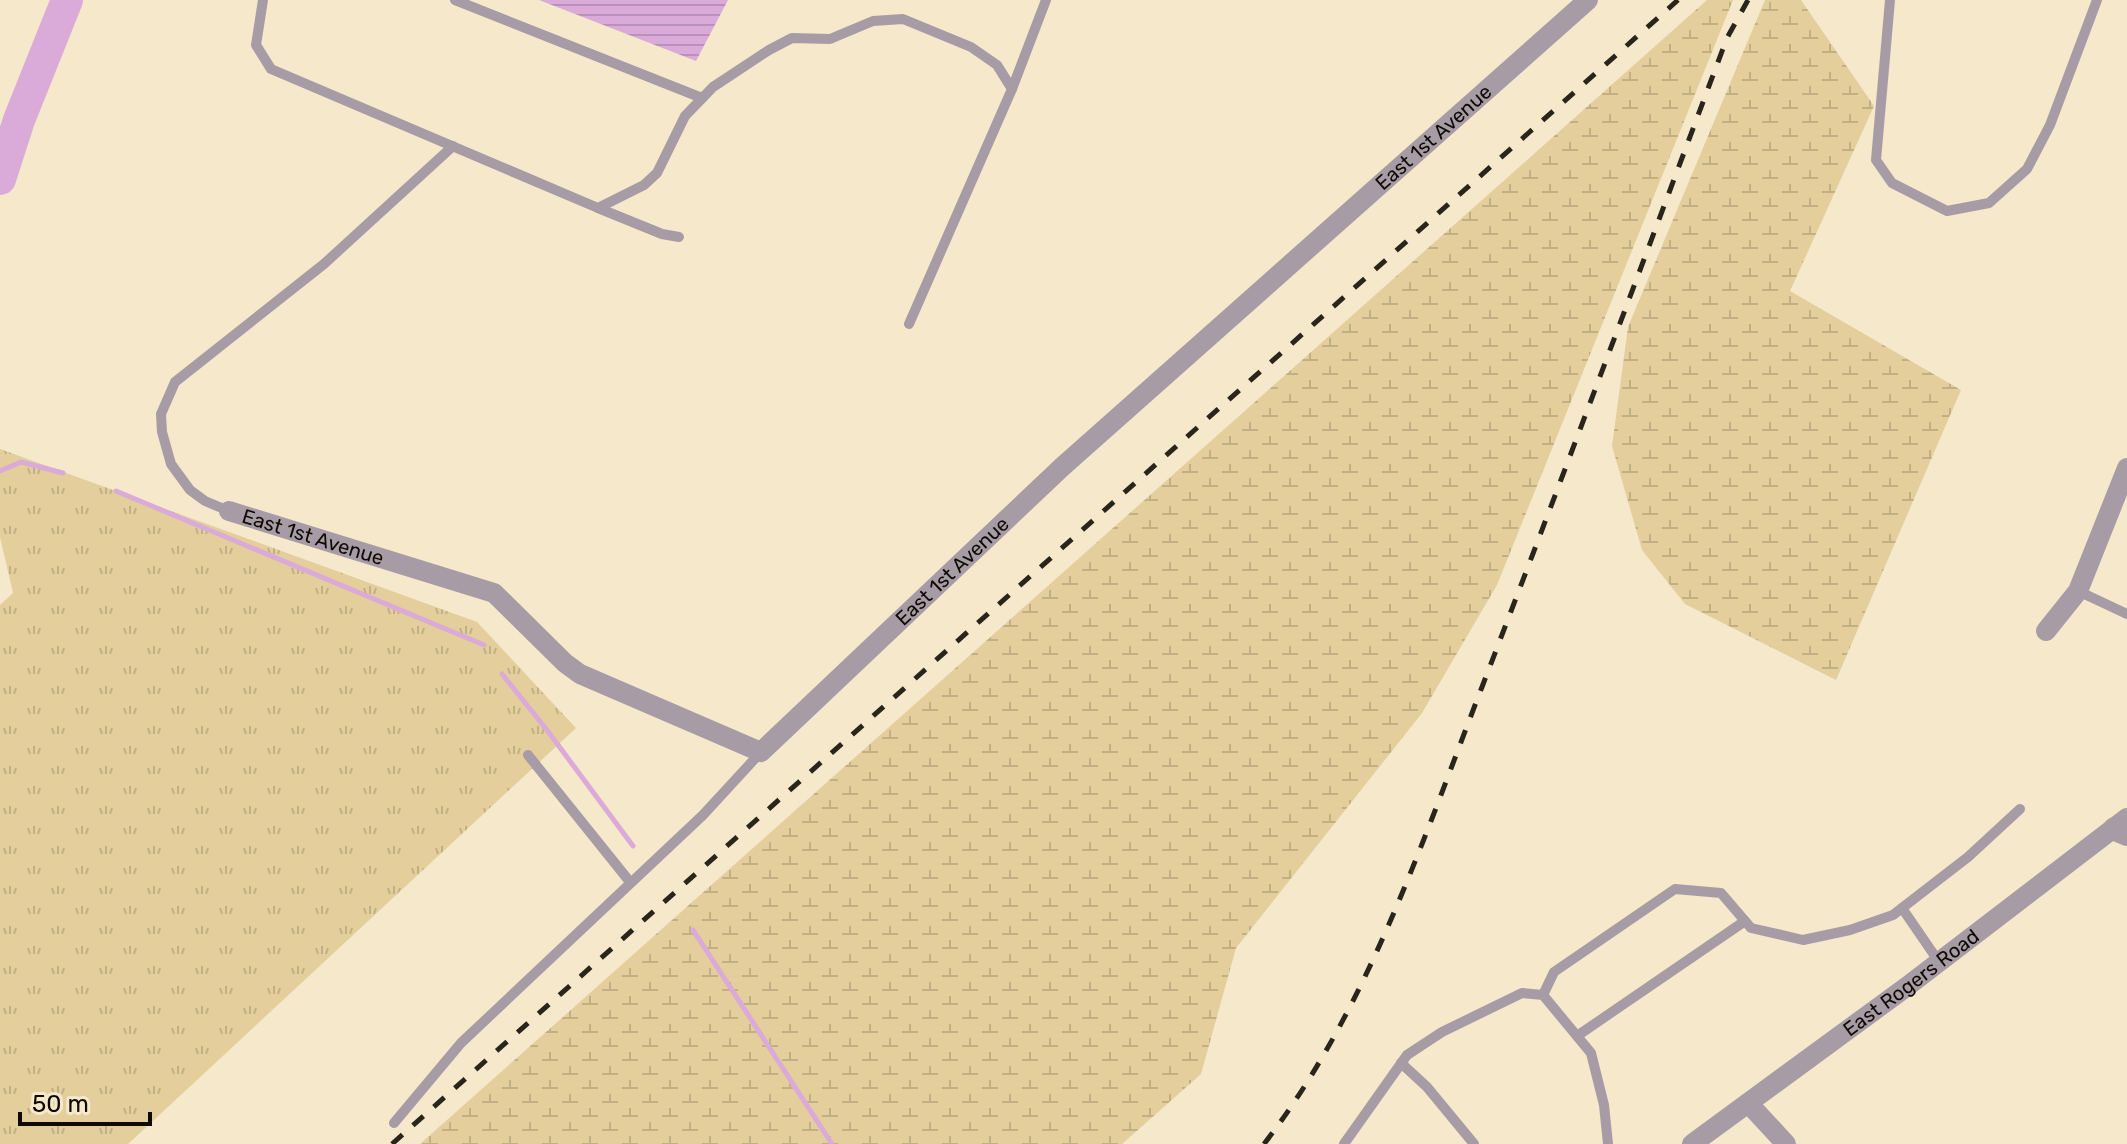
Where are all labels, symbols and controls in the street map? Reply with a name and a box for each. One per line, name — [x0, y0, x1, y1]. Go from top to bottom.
street label: East 1st Avenue — [1370, 79, 1496, 195]
street label: East 1st Avenue — [239, 504, 387, 570]
street label: East 1st Avenue — [890, 512, 1014, 630]
street label: East Rogers Road — [1838, 924, 1984, 1041]
scale bar — [20, 1076, 150, 1126]
text: 50 m — [32, 1090, 89, 1118]

